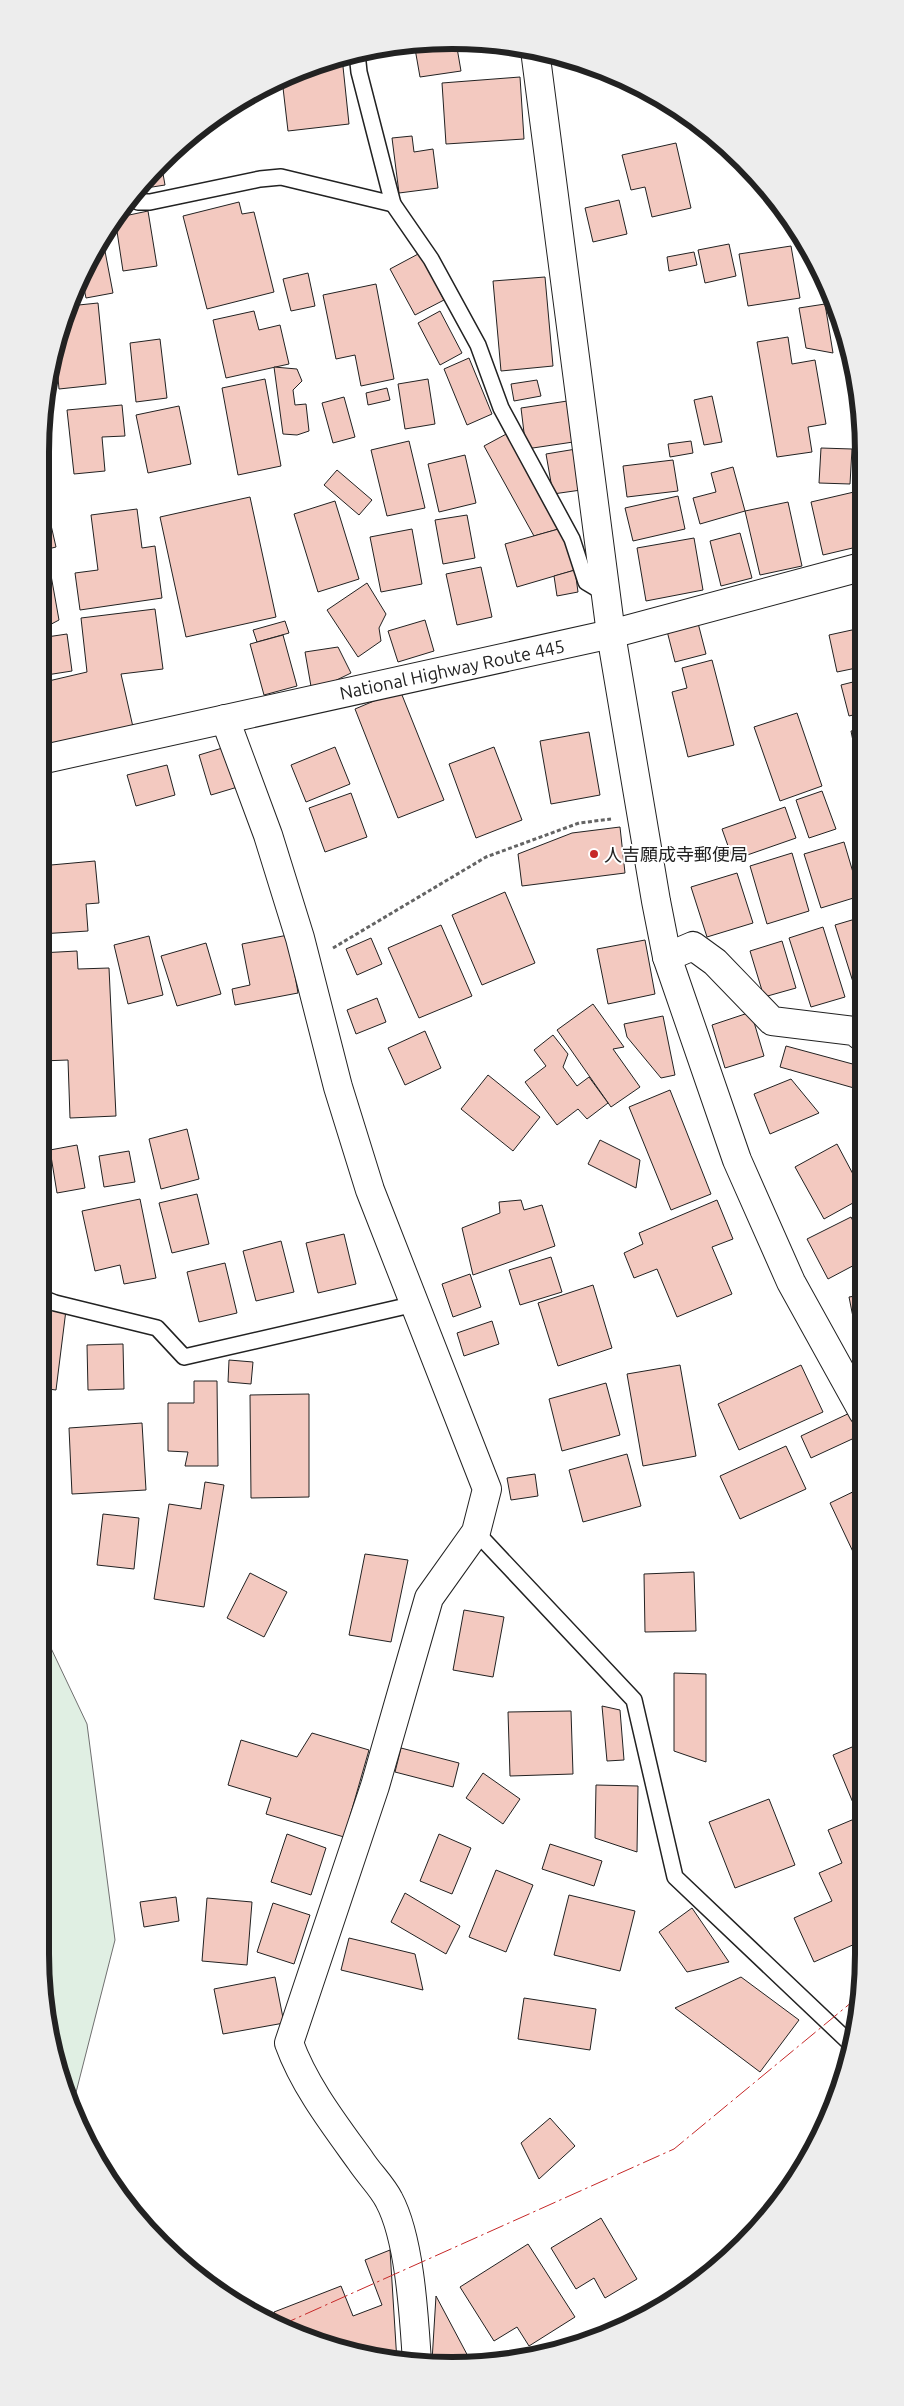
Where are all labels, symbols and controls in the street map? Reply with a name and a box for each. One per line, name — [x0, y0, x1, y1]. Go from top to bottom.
street label: National Highway Route 445 — [338, 635, 566, 703]
place label: 人吉願成寺郵便局 — [604, 844, 748, 864]
marker: 人吉願成寺郵便局 — [588, 848, 600, 860]

